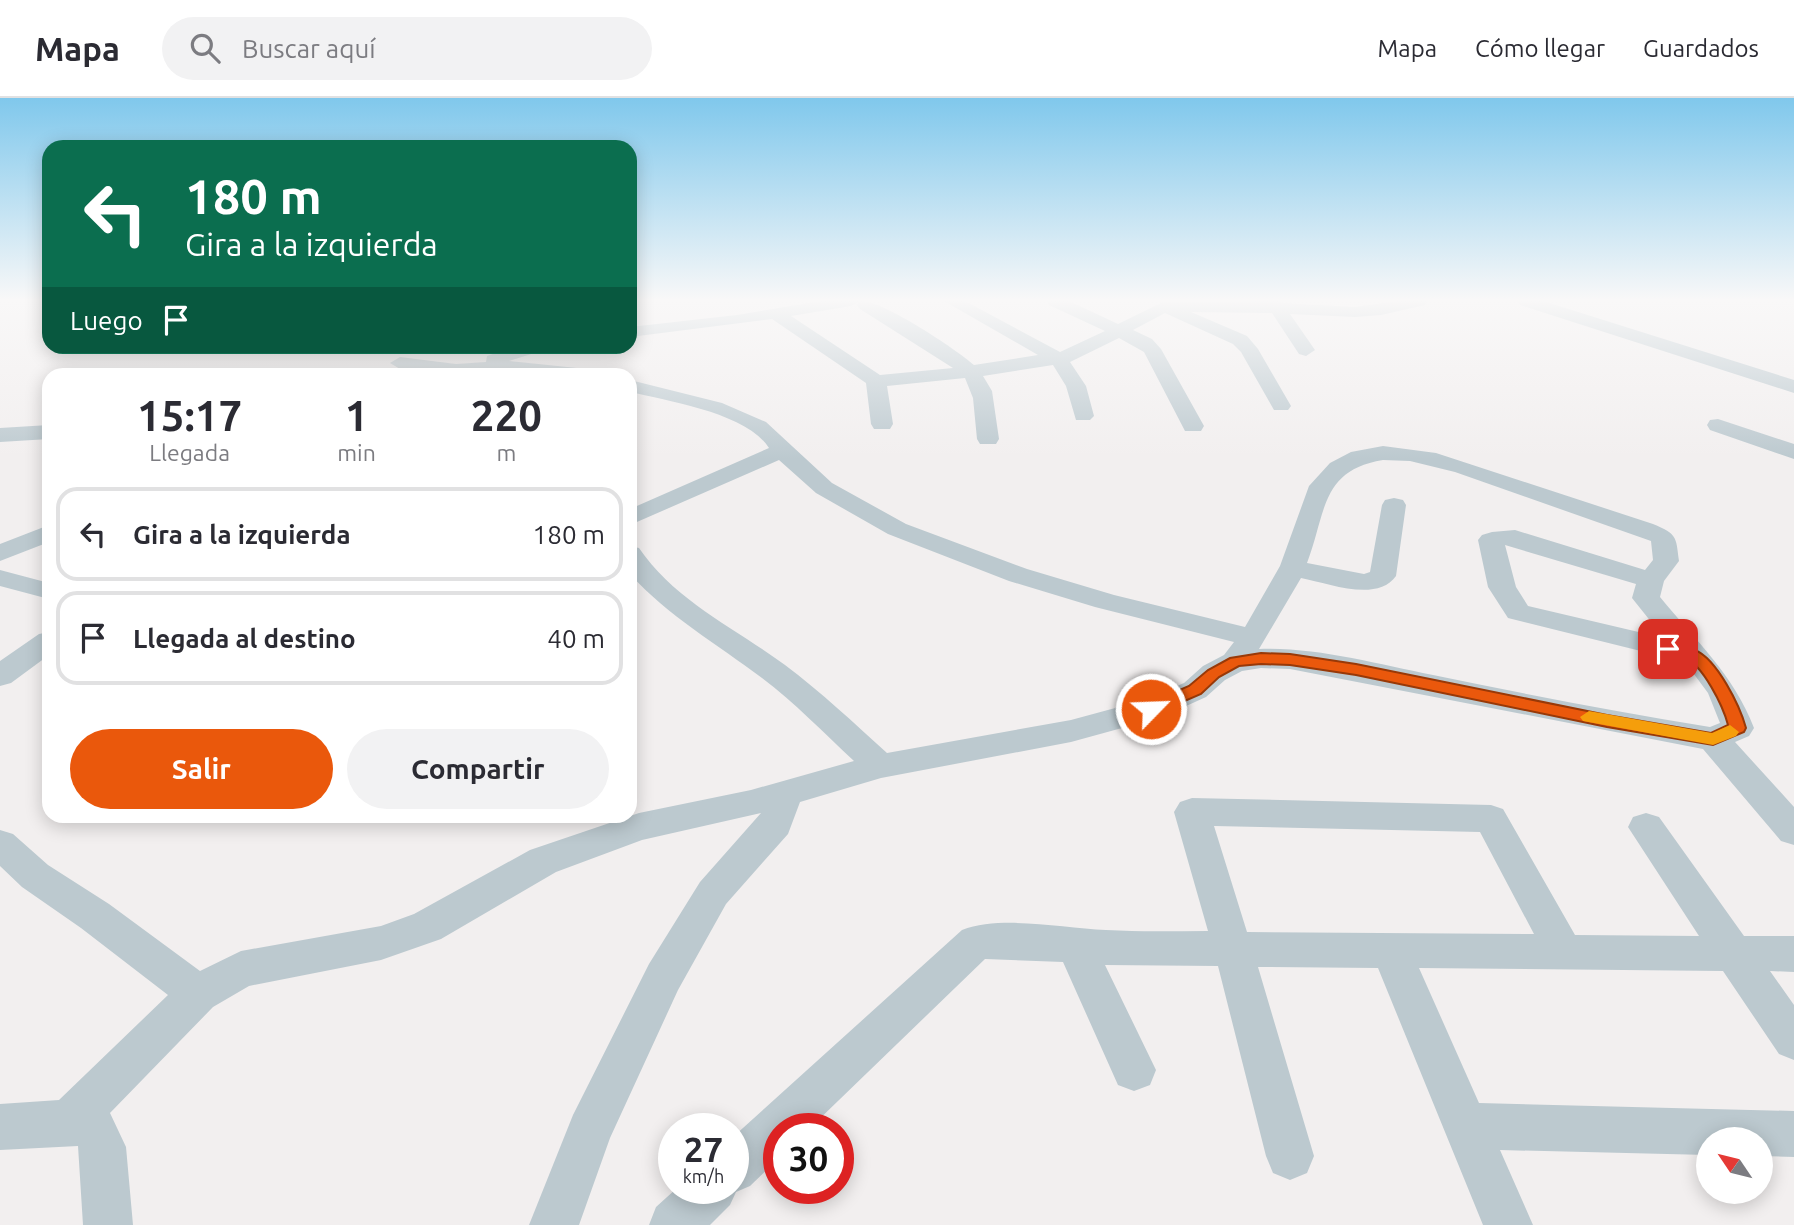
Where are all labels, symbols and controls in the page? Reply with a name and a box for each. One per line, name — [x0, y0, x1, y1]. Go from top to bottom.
search box — [162, 17, 652, 80]
icon: search — [186, 29, 224, 67]
text: Mapa — [35, 30, 120, 67]
text: Buscar aquí — [242, 34, 376, 63]
text: Mapa — [1377, 35, 1437, 62]
text: Cómo llegar — [1475, 35, 1605, 62]
text: Guardados — [1643, 35, 1759, 62]
icon: left — [70, 168, 161, 259]
text: 180 m — [185, 168, 322, 223]
text: Gira a la izquierda — [185, 226, 438, 262]
icon: arrive — [157, 301, 195, 339]
text: Luego — [70, 306, 143, 335]
text: 15:17 — [137, 392, 242, 439]
text: 1 — [345, 392, 368, 439]
text: 220 — [471, 392, 542, 439]
text: Llegada — [149, 440, 230, 465]
text: min — [337, 440, 376, 465]
text: m — [496, 440, 516, 465]
icon: left — [74, 515, 112, 553]
text: Gira a la izquierda — [133, 520, 351, 549]
text: 180 m — [533, 520, 605, 549]
icon: arrive — [74, 619, 112, 657]
pin — [1638, 619, 1698, 679]
text: Llegada al destino — [133, 624, 356, 653]
text: 40 m — [547, 624, 605, 653]
icon: arrive — [1649, 630, 1687, 668]
position arrow — [1114, 672, 1188, 746]
button: Salir — [70, 729, 333, 809]
button: Compartir — [347, 729, 609, 809]
speed limit sign: 30 — [763, 1113, 854, 1204]
north arrow — [1696, 1127, 1773, 1204]
map controls — [1696, 1127, 1773, 1204]
text: 27 — [684, 1129, 723, 1169]
text: km/h — [683, 1166, 724, 1186]

